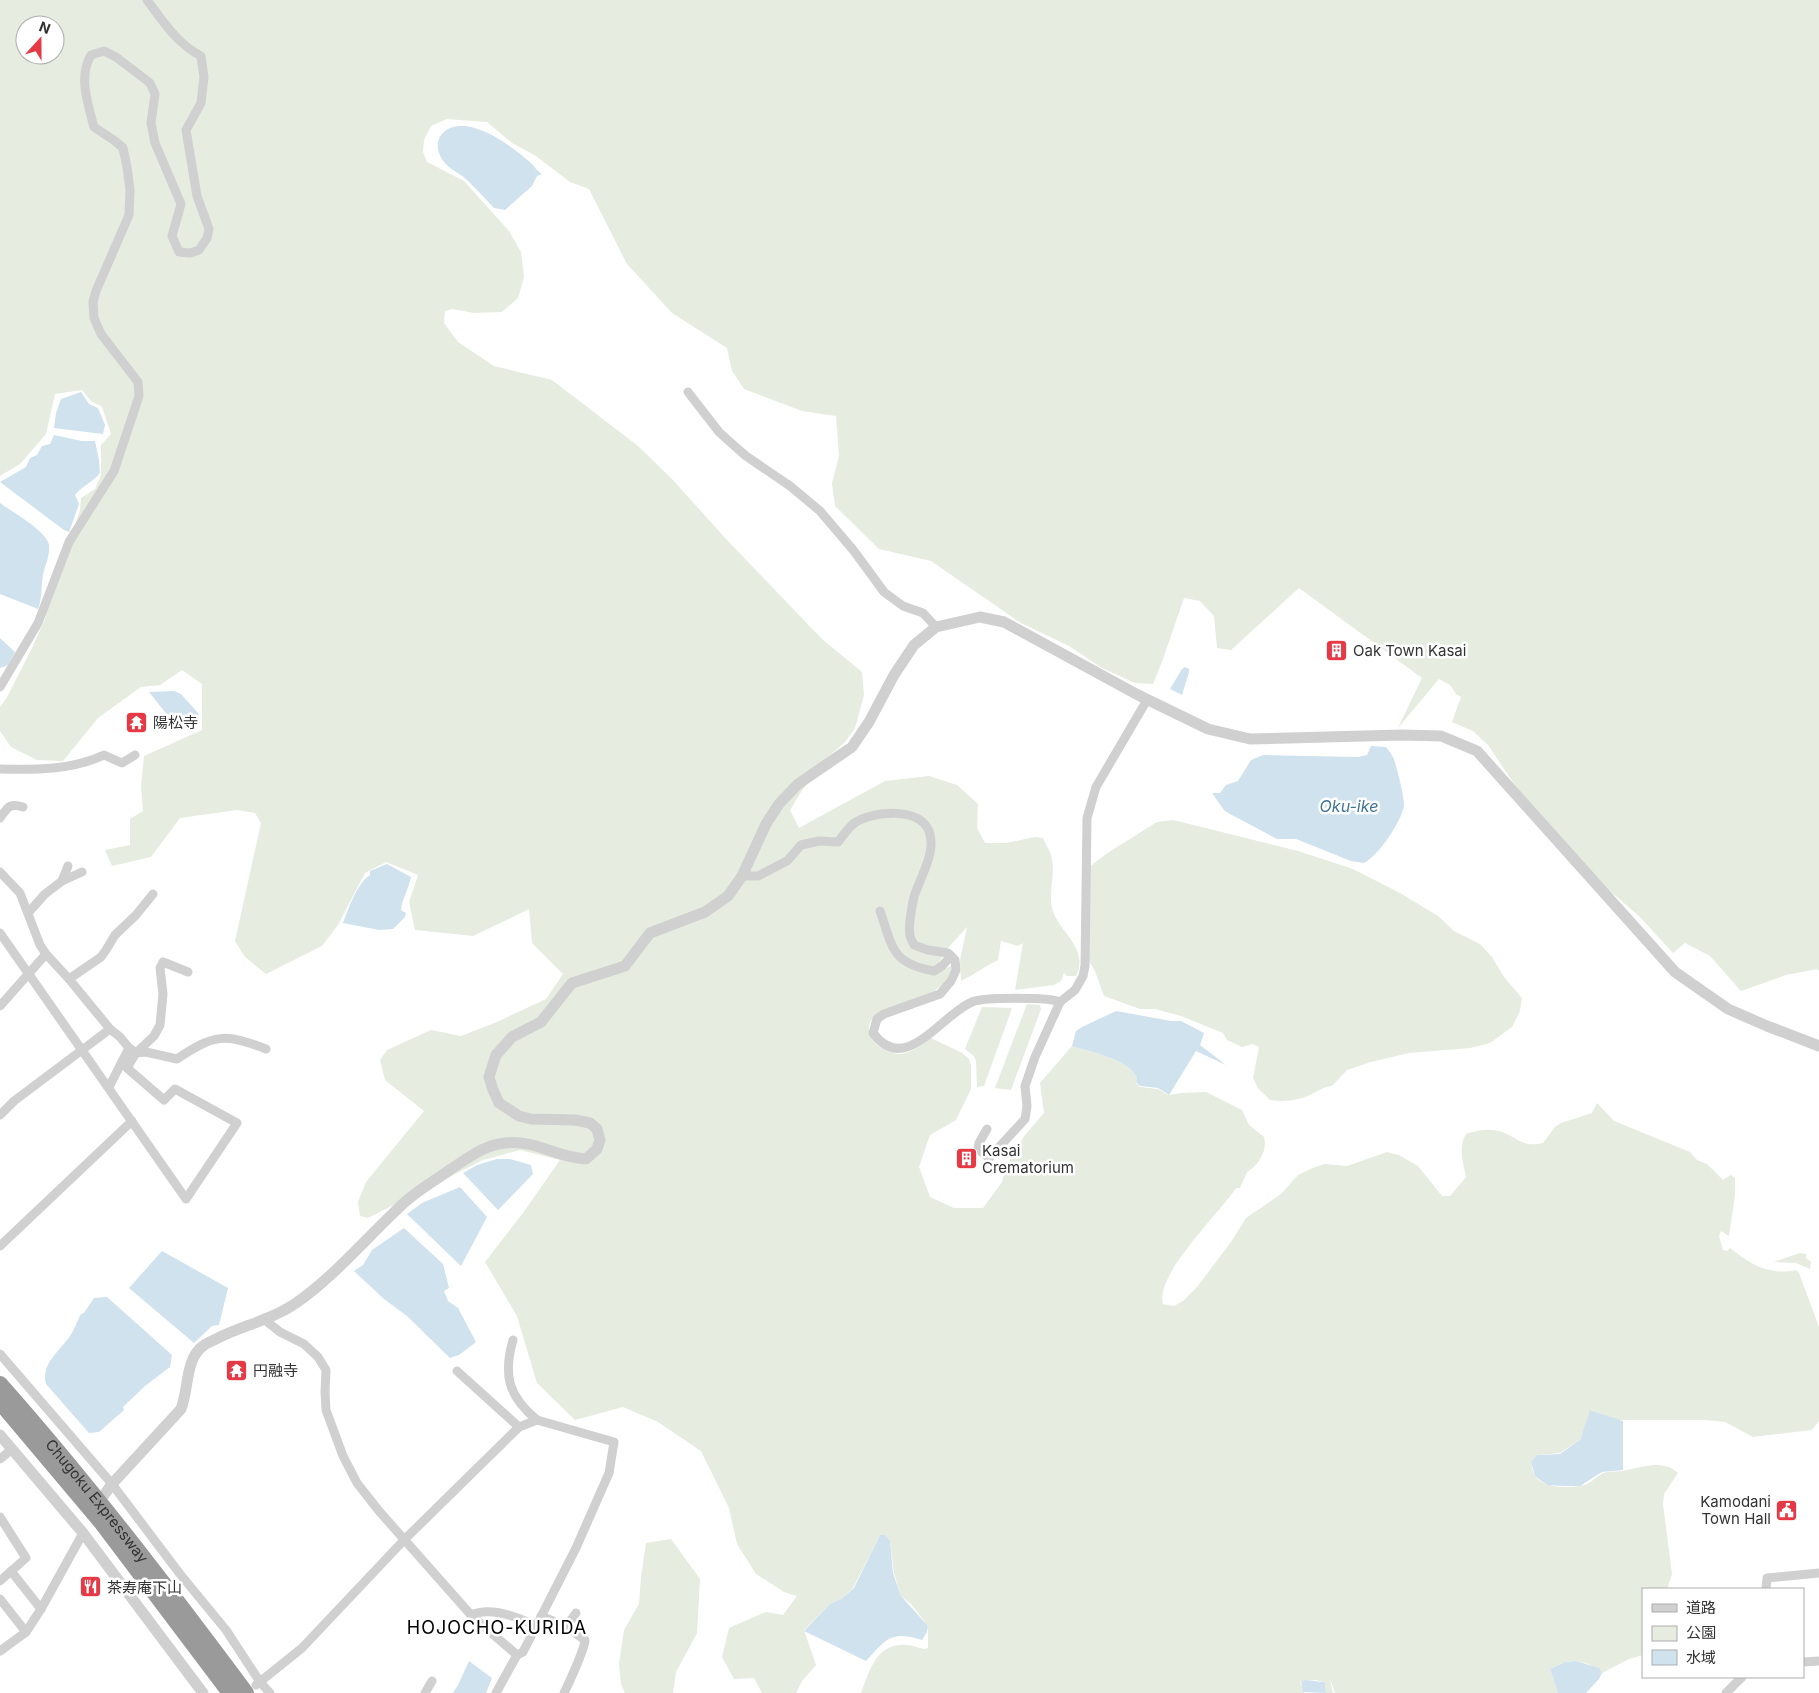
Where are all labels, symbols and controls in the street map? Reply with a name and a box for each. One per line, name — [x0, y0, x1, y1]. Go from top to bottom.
north arrow — [15, 15, 65, 65]
text: N — [37, 18, 53, 37]
building icon: Oak Town Kasai — [1325, 638, 1349, 662]
place label: Oak Town Kasai — [1353, 641, 1466, 660]
temple icon: 陽松寺 — [125, 710, 149, 734]
place label: 陽松寺 — [153, 713, 198, 732]
water label: Oku-ike — [1320, 796, 1378, 816]
place label: Kasai Crematorium — [982, 1141, 1074, 1177]
building icon: Kasai Crematorium — [954, 1147, 978, 1171]
temple icon: 円融寺 — [225, 1358, 249, 1382]
place label: 円融寺 — [253, 1361, 298, 1380]
street label: Chugoku Expressway — [42, 1435, 153, 1567]
place label: Kamodani Town Hall — [1700, 1492, 1771, 1528]
public building icon: Kamodani Town Hall — [1775, 1498, 1799, 1522]
restaurant icon: 茶寿庵下山 — [79, 1575, 103, 1599]
place label: 茶寿庵下山 — [107, 1578, 182, 1597]
legend — [1642, 1588, 1804, 1678]
text: 道路 — [1686, 1598, 1716, 1617]
district label: HOJOCHO-KURIDA — [407, 1617, 587, 1638]
text: 公園 — [1686, 1623, 1716, 1642]
text: 水域 — [1686, 1648, 1716, 1667]

